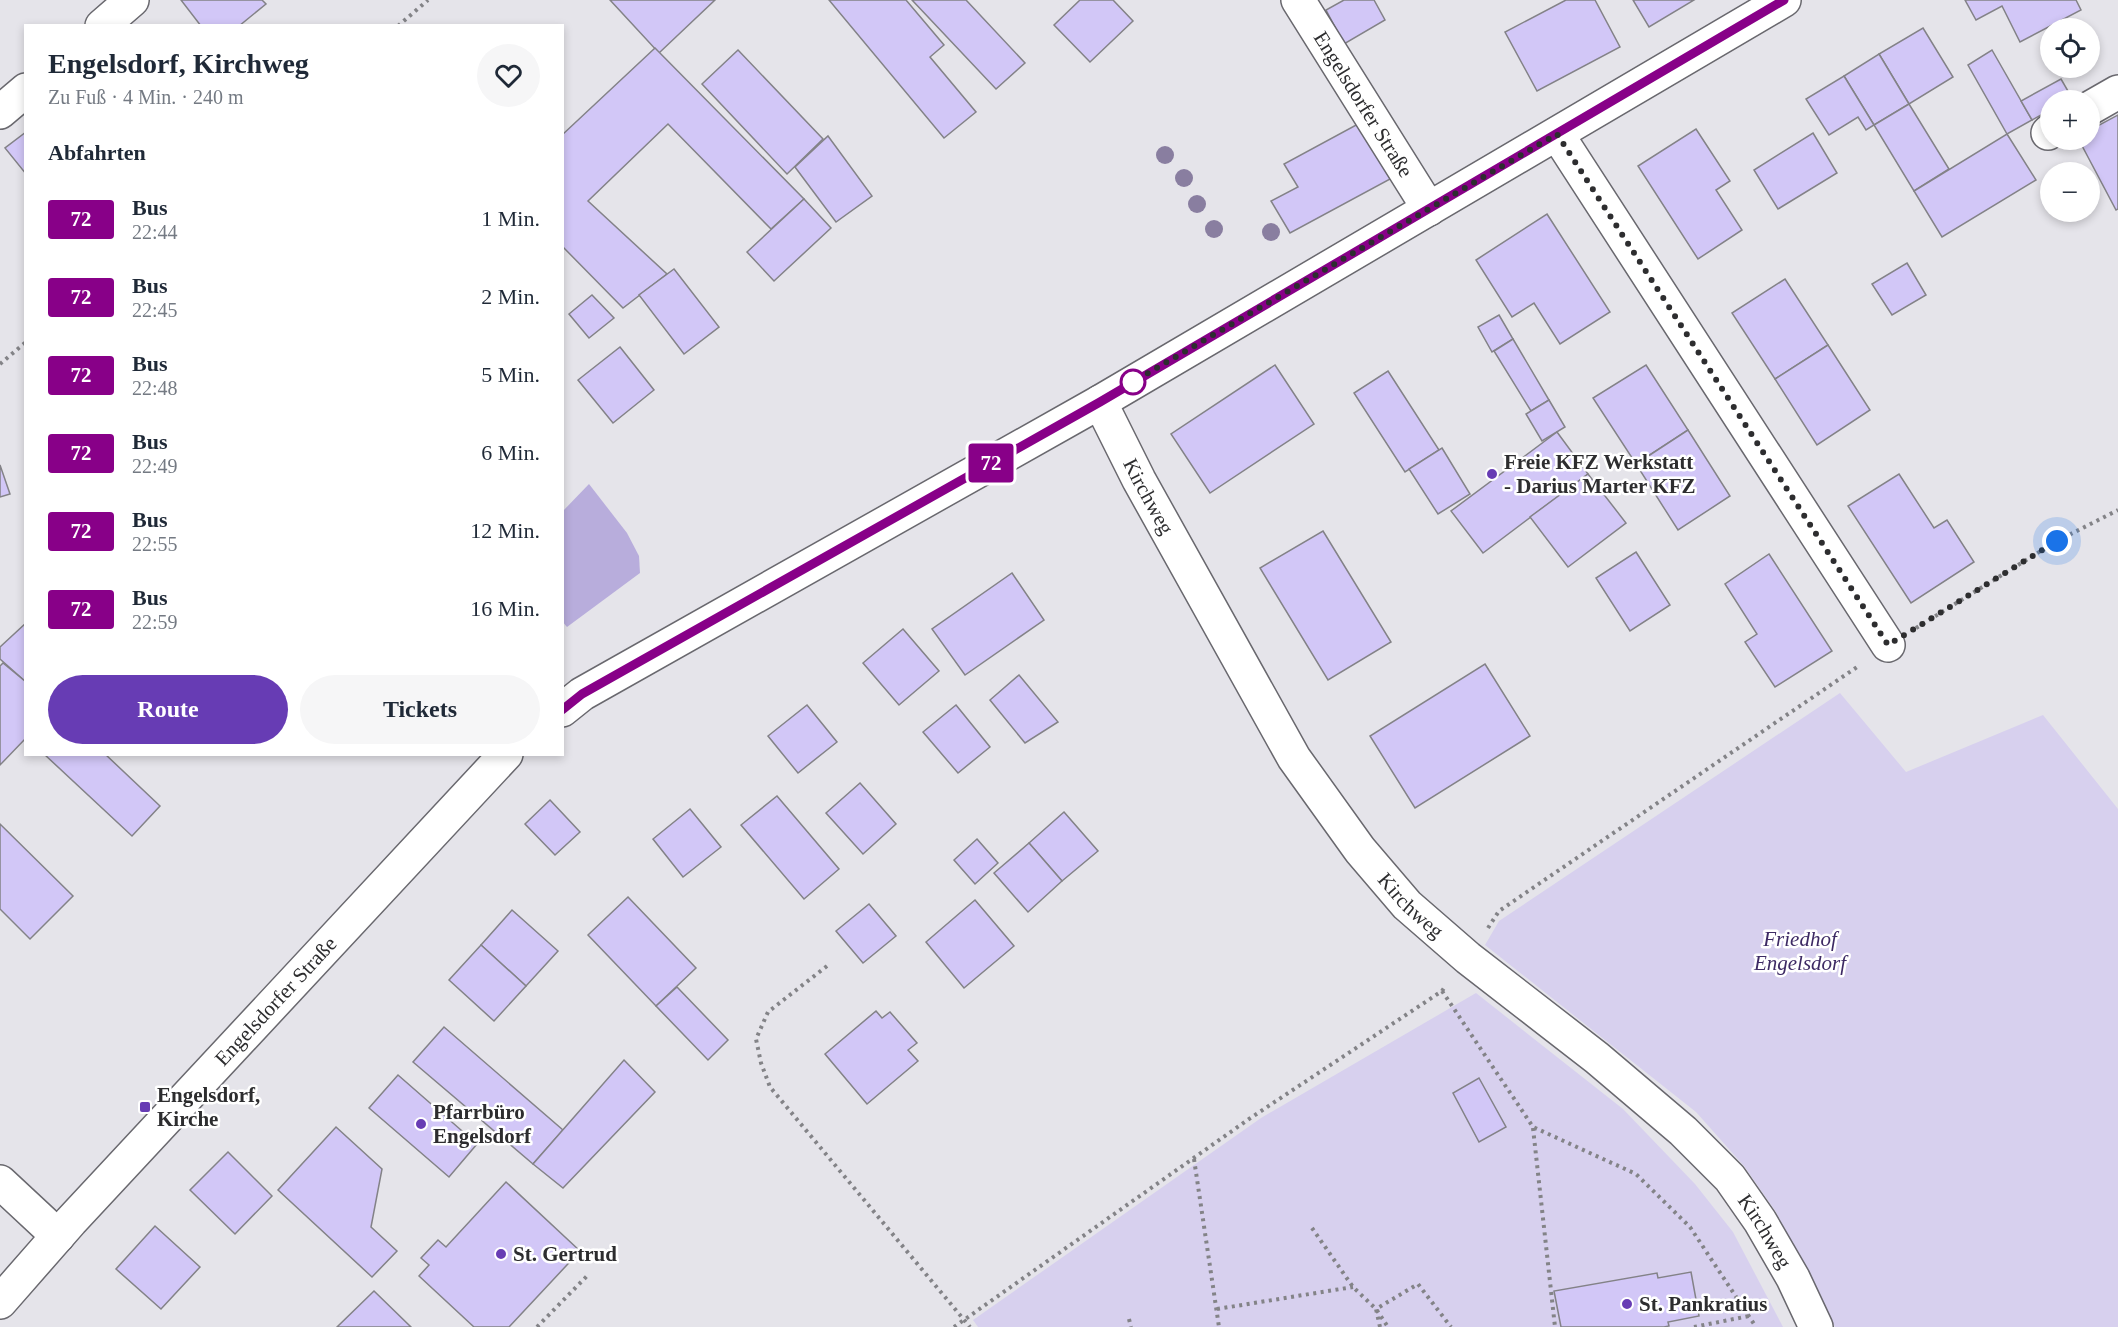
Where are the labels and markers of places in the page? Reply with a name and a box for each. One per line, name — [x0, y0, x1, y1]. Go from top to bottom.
unlabelled marker — [1120, 369, 1146, 395]
place label: Freie KFZ Werkstatt - Darius Marter KFZ — [1504, 450, 1695, 498]
marker: Freie KFZ Werkstatt - Darius Marter KFZ — [1485, 467, 1499, 481]
place label: Engelsdorf, Kirche — [157, 1083, 260, 1131]
marker: Engelsdorf, Kirche — [138, 1100, 152, 1114]
place label: Pfarrbüro Engelsdorf — [433, 1100, 532, 1148]
marker: Pfarrbüro Engelsdorf — [414, 1117, 428, 1131]
place label: St. Gertrud — [513, 1242, 617, 1266]
marker: St. Gertrud — [494, 1247, 508, 1261]
place label: St. Pankratius — [1639, 1292, 1767, 1316]
marker: St. Pankratius — [1620, 1297, 1634, 1311]

